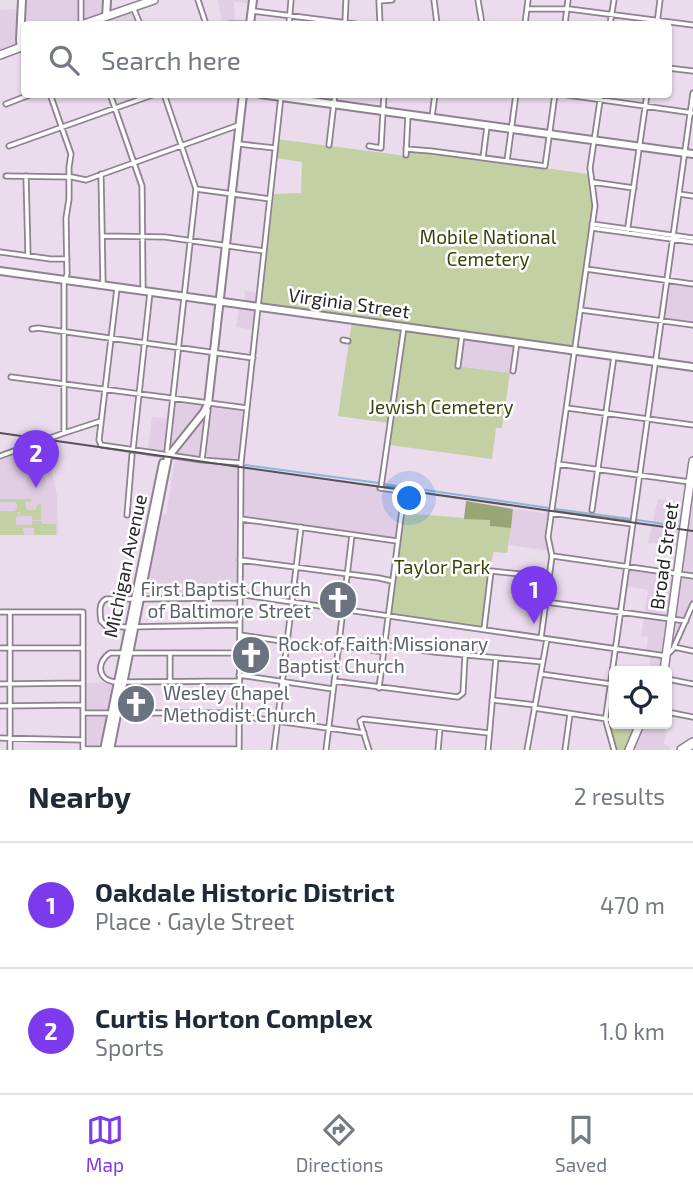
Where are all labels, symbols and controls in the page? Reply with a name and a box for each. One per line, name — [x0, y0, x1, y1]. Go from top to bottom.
search box — [21, 21, 672, 98]
icon: search — [45, 41, 83, 79]
text: Search here — [101, 44, 241, 75]
park label: Mobile National Cemetery — [420, 225, 557, 270]
street label: Virginia Street — [287, 283, 411, 322]
park label: Jewish Cemetery — [369, 395, 513, 418]
pin: 2 — [13, 430, 59, 488]
your location — [392, 481, 426, 515]
street label: Michigan Avenue — [98, 492, 151, 640]
street label: Broad Street — [645, 501, 682, 611]
park label: Taylor Park — [394, 555, 491, 578]
pin: 1 — [511, 566, 557, 624]
place label: First Baptist Church of Baltimore Street — [141, 577, 311, 622]
church icon: First Baptist Church of Baltimore Street — [317, 579, 359, 621]
place label: Rock of Faith Missionary Baptist Church — [278, 632, 488, 677]
church icon: Rock of Faith Missionary Baptist Church — [230, 634, 272, 676]
map controls — [609, 666, 672, 729]
button: locate — [609, 666, 672, 729]
place label: Wesley Chapel Methodist Church — [163, 681, 316, 726]
church icon: Wesley Chapel Methodist Church — [115, 683, 157, 725]
text: Nearby — [28, 778, 131, 814]
text: 2 results — [574, 782, 665, 810]
text: Oakdale Historic District — [95, 876, 395, 907]
text: 1 — [46, 891, 56, 919]
text: 470 m — [600, 891, 665, 919]
text: Place · Gayle Street — [95, 907, 295, 935]
text: Curtis Horton Complex — [95, 1002, 373, 1033]
text: 2 — [44, 1017, 58, 1045]
text: 1.0 km — [600, 1017, 665, 1045]
text: Sports — [95, 1033, 164, 1061]
tab: Map — [86, 1111, 124, 1176]
tab: Directions — [296, 1111, 383, 1176]
tab: Saved — [555, 1111, 607, 1176]

